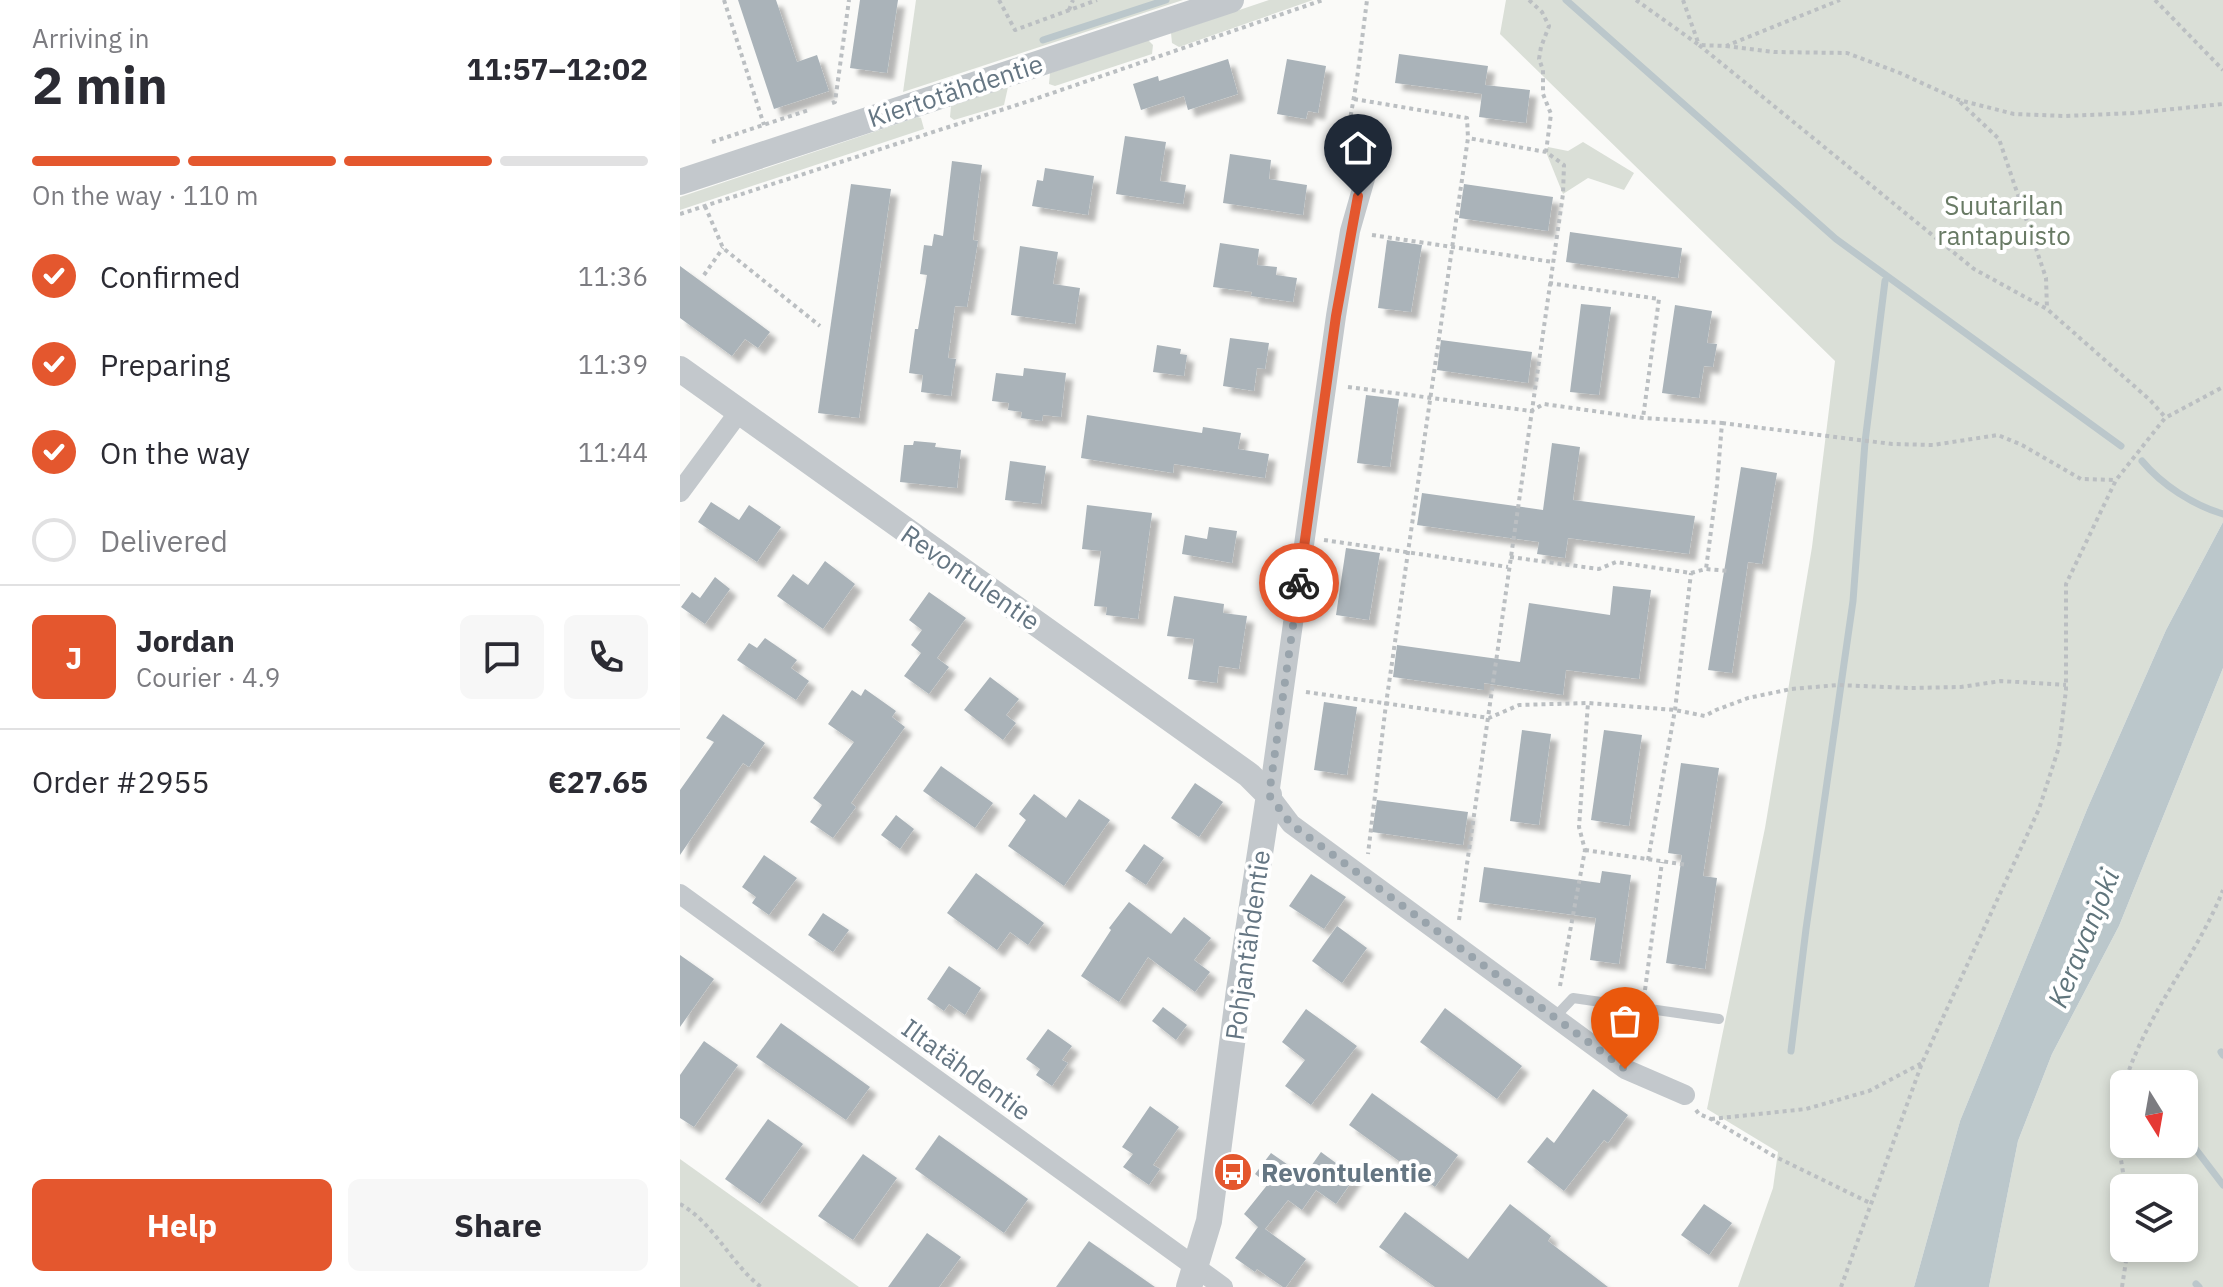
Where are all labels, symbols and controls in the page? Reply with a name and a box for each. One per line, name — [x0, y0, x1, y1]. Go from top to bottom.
text: Arriving in — [32, 21, 149, 55]
street label: Kiertotähdentie — [863, 46, 1047, 134]
text: 11:57–12:02 — [467, 49, 648, 88]
text: 2 min — [32, 51, 168, 118]
pin — [1324, 114, 1392, 196]
icon: home — [1336, 126, 1380, 170]
text: On the way · 110 m — [32, 178, 258, 212]
park label: Suutarilan rantapuisto — [1937, 188, 2071, 252]
icon: check — [32, 254, 76, 298]
text: Confirmed — [100, 257, 241, 296]
text: 11:36 — [578, 259, 648, 293]
icon: check — [32, 342, 76, 386]
text: Preparing — [100, 345, 230, 384]
text: 11:39 — [578, 347, 648, 381]
icon: check — [32, 430, 76, 474]
text: On the way — [100, 433, 250, 472]
text: 11:44 — [578, 435, 648, 469]
street label: Revontulentie — [895, 517, 1047, 637]
text: Delivered — [100, 521, 228, 560]
courier — [1259, 543, 1339, 623]
icon: bike — [1277, 561, 1321, 605]
button: chat — [460, 615, 544, 699]
button: phone — [564, 615, 648, 699]
text: Jordan — [136, 621, 235, 660]
text: J — [66, 638, 82, 677]
text: Courier · 4.9 — [136, 660, 280, 694]
text: Order #2955 — [32, 762, 209, 801]
text: €27.65 — [548, 762, 648, 801]
street label: Pohjantähdentie — [1217, 848, 1277, 1042]
water label: Keravanjoki — [2038, 863, 2128, 1013]
pin — [1591, 987, 1659, 1069]
icon: bag — [1603, 999, 1647, 1043]
street label: Iltatähdentie — [895, 1011, 1039, 1127]
north arrow — [2110, 1070, 2198, 1158]
map controls — [2110, 1070, 2198, 1262]
bus stop icon: Revontulentie — [1212, 1151, 1254, 1193]
place label: Revontulentie — [1261, 1155, 1432, 1189]
button: layers — [2110, 1174, 2198, 1262]
button: Help — [32, 1179, 332, 1271]
button: Share — [348, 1179, 648, 1271]

